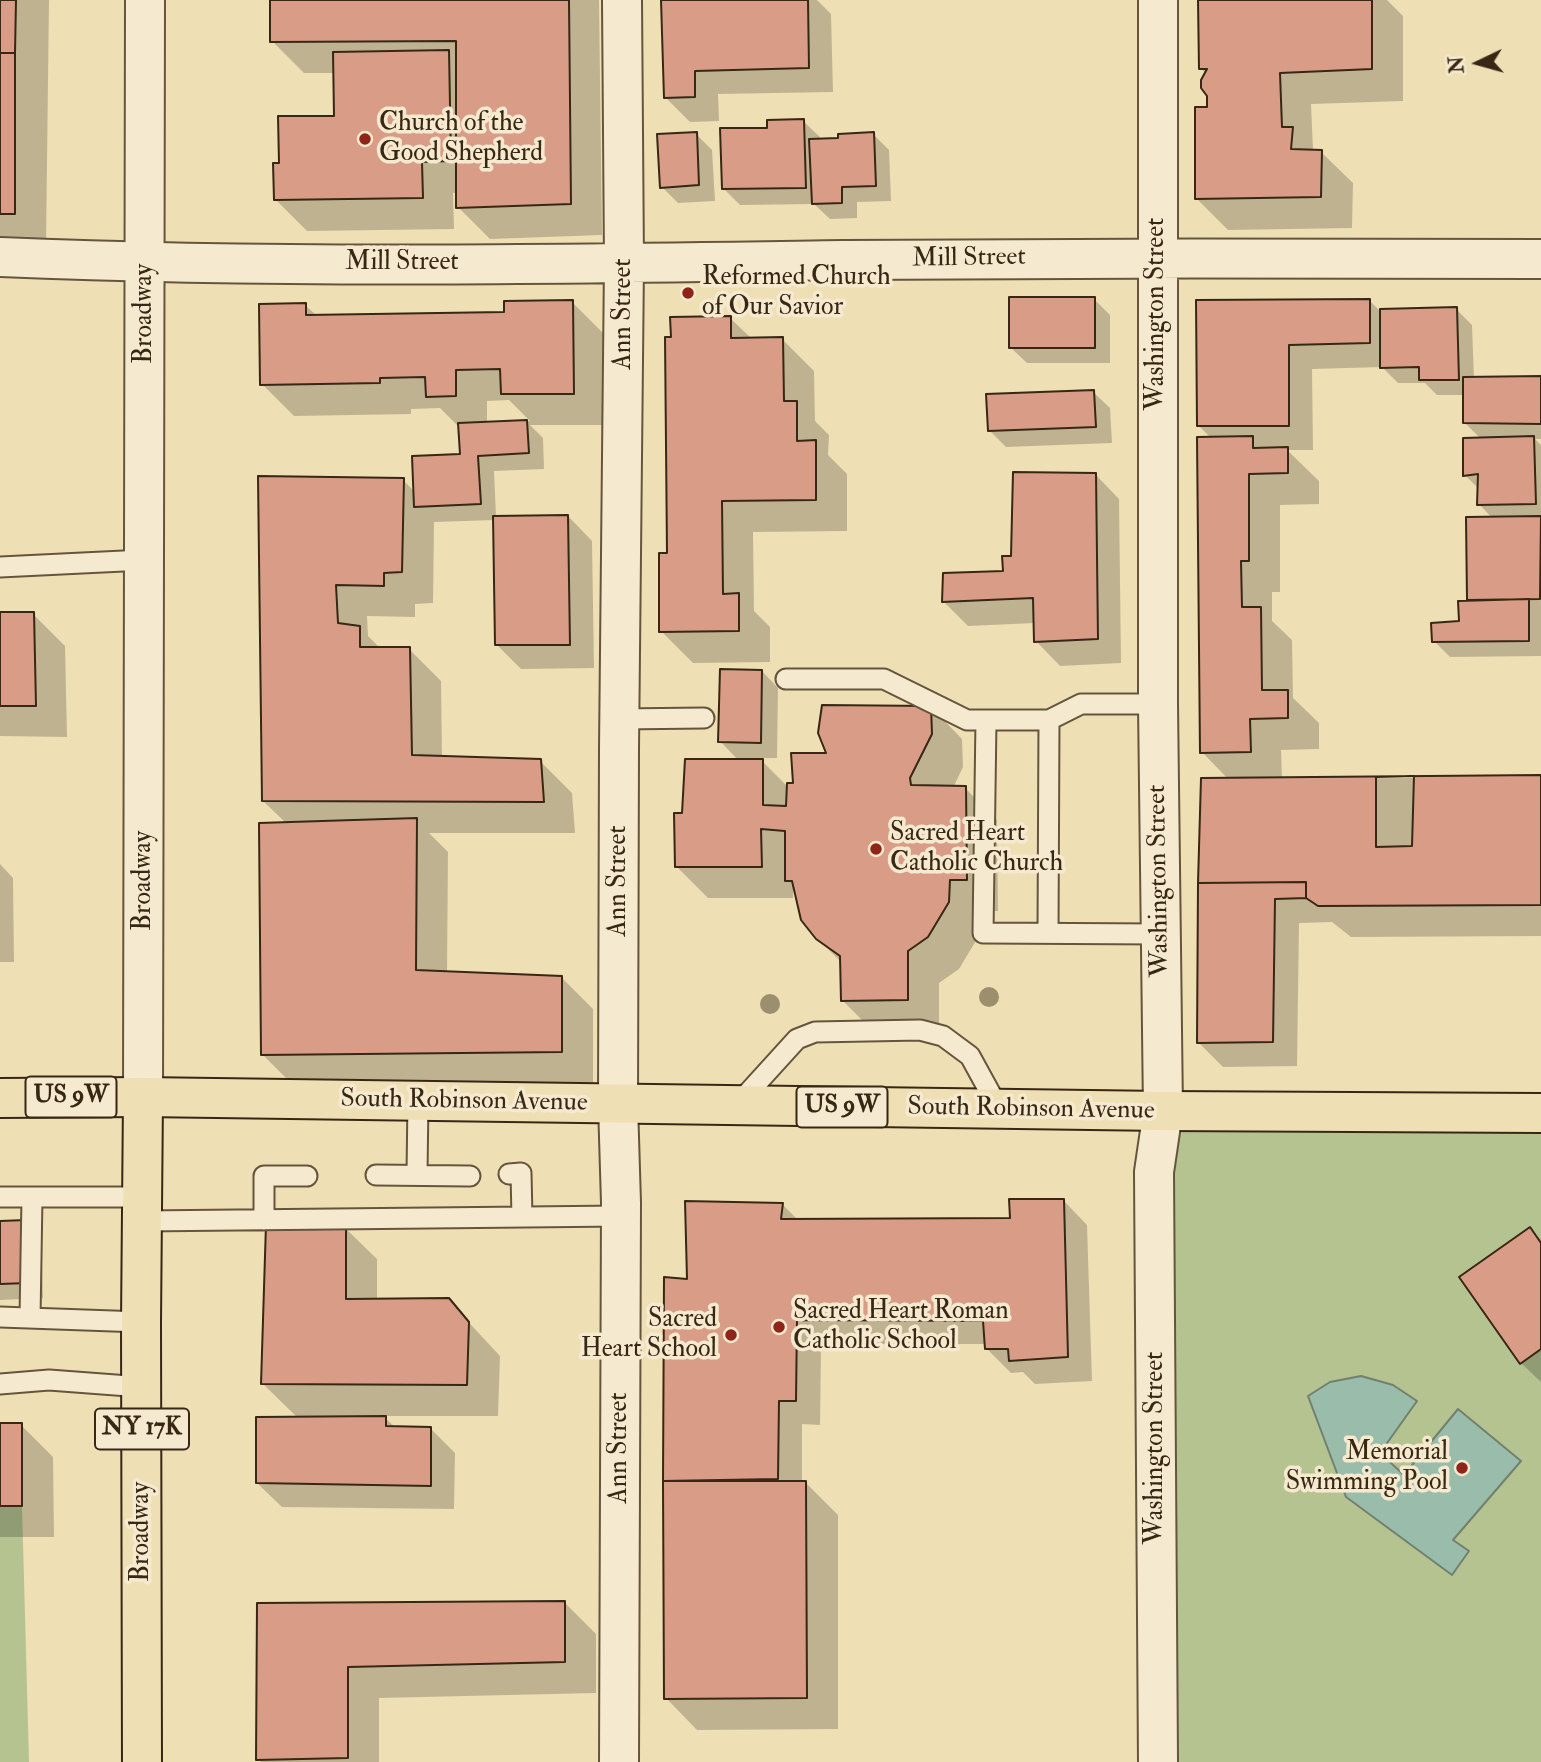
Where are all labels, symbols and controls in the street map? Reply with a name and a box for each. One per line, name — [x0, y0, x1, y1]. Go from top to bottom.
north arrow — [1443, 28, 1513, 98]
text: N — [1444, 55, 1470, 74]
place label: Church of the Good Shepherd — [379, 108, 543, 170]
marker: Church of the Good Shepherd — [357, 131, 373, 147]
street label: Washington Street — [1141, 218, 1173, 410]
street label: Mill Street — [912, 242, 1026, 276]
street label: Mill Street — [345, 247, 459, 279]
street label: Ann Street — [608, 258, 640, 370]
place label: Reformed Church of Our Savior — [702, 262, 891, 324]
street label: Broadway — [129, 264, 161, 364]
marker: Reformed Church of Our Savior — [680, 285, 696, 301]
street label: Washington Street — [1143, 784, 1177, 978]
place label: Sacred Heart Catholic Church — [890, 818, 1063, 880]
street label: Ann Street — [603, 825, 635, 937]
street label: Broadway — [128, 831, 160, 931]
marker: Sacred Heart Catholic Church — [868, 841, 884, 857]
road number: US 9W — [25, 1077, 116, 1118]
street label: South Robinson Avenue — [340, 1084, 588, 1120]
road number: US 9W — [796, 1086, 888, 1128]
street label: South Robinson Avenue — [907, 1092, 1155, 1128]
place label: Sacred Heart Roman Catholic School — [793, 1296, 1009, 1358]
place label: Sacred Heart School — [581, 1304, 717, 1366]
marker: Sacred Heart Roman Catholic School — [771, 1319, 787, 1335]
marker: Sacred Heart School — [723, 1327, 739, 1343]
street label: Washington Street — [1140, 1352, 1172, 1544]
street label: Ann Street — [604, 1392, 636, 1504]
road number: NY 17K — [95, 1408, 189, 1450]
place label: Memorial Swimming Pool — [1286, 1437, 1448, 1498]
marker: Memorial Swimming Pool — [1454, 1460, 1470, 1476]
street label: Broadway — [126, 1482, 158, 1582]

